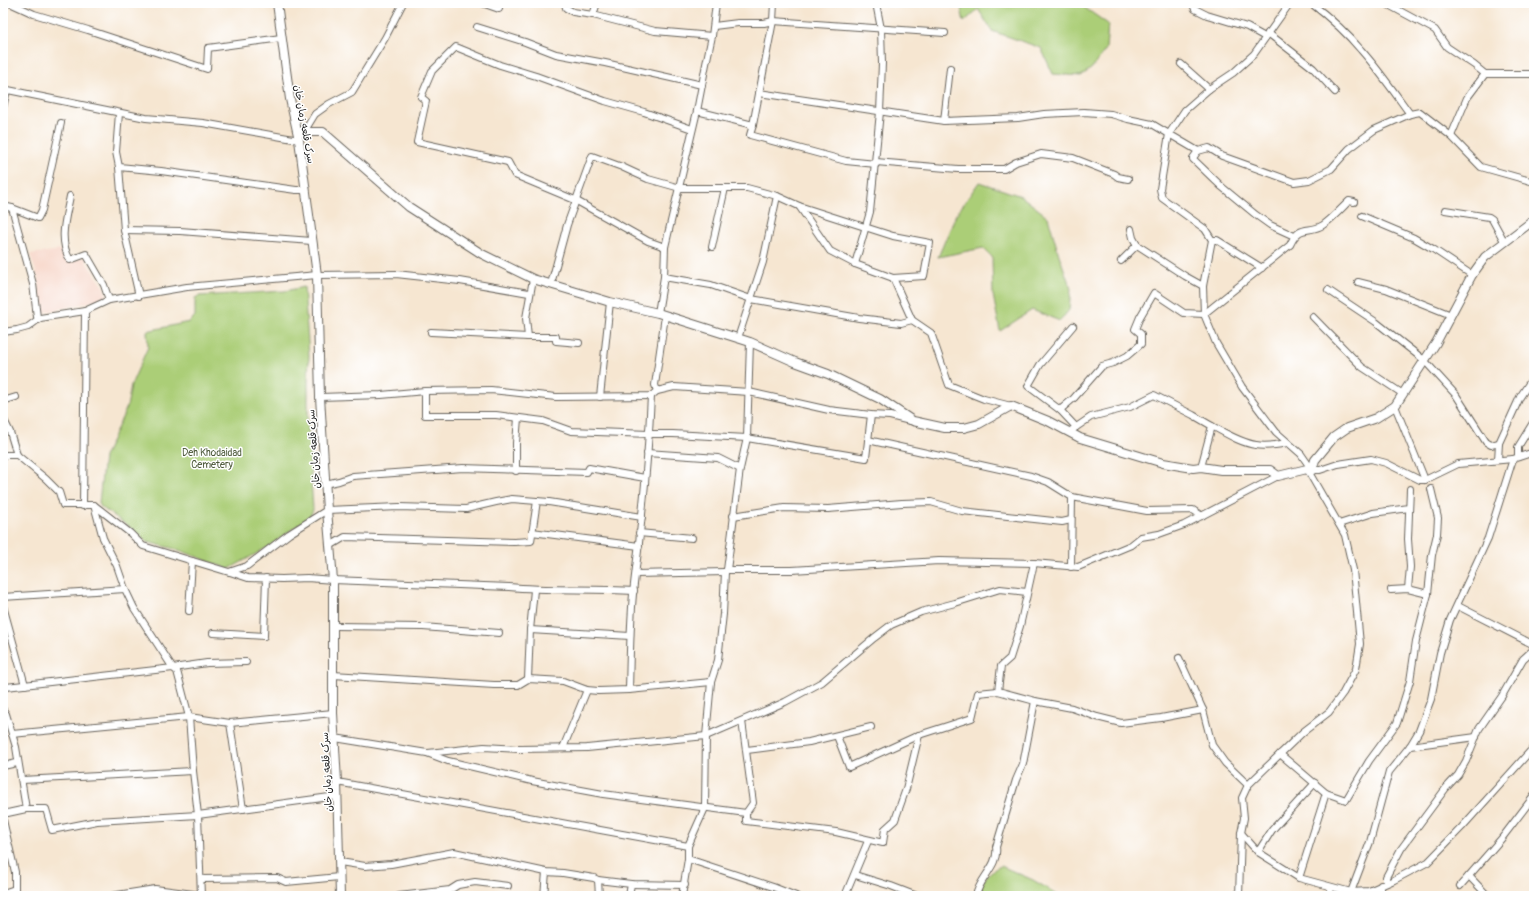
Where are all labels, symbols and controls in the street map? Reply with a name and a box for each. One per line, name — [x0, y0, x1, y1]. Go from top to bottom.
street label: سرک قلعه زمان خان — [291, 84, 317, 165]
street label: سرک قلعه زمان خان — [305, 408, 323, 489]
park label: Deh Khodaidad Cemetery — [182, 447, 242, 471]
street label: سرک قلعه زمان خان — [319, 732, 335, 812]

